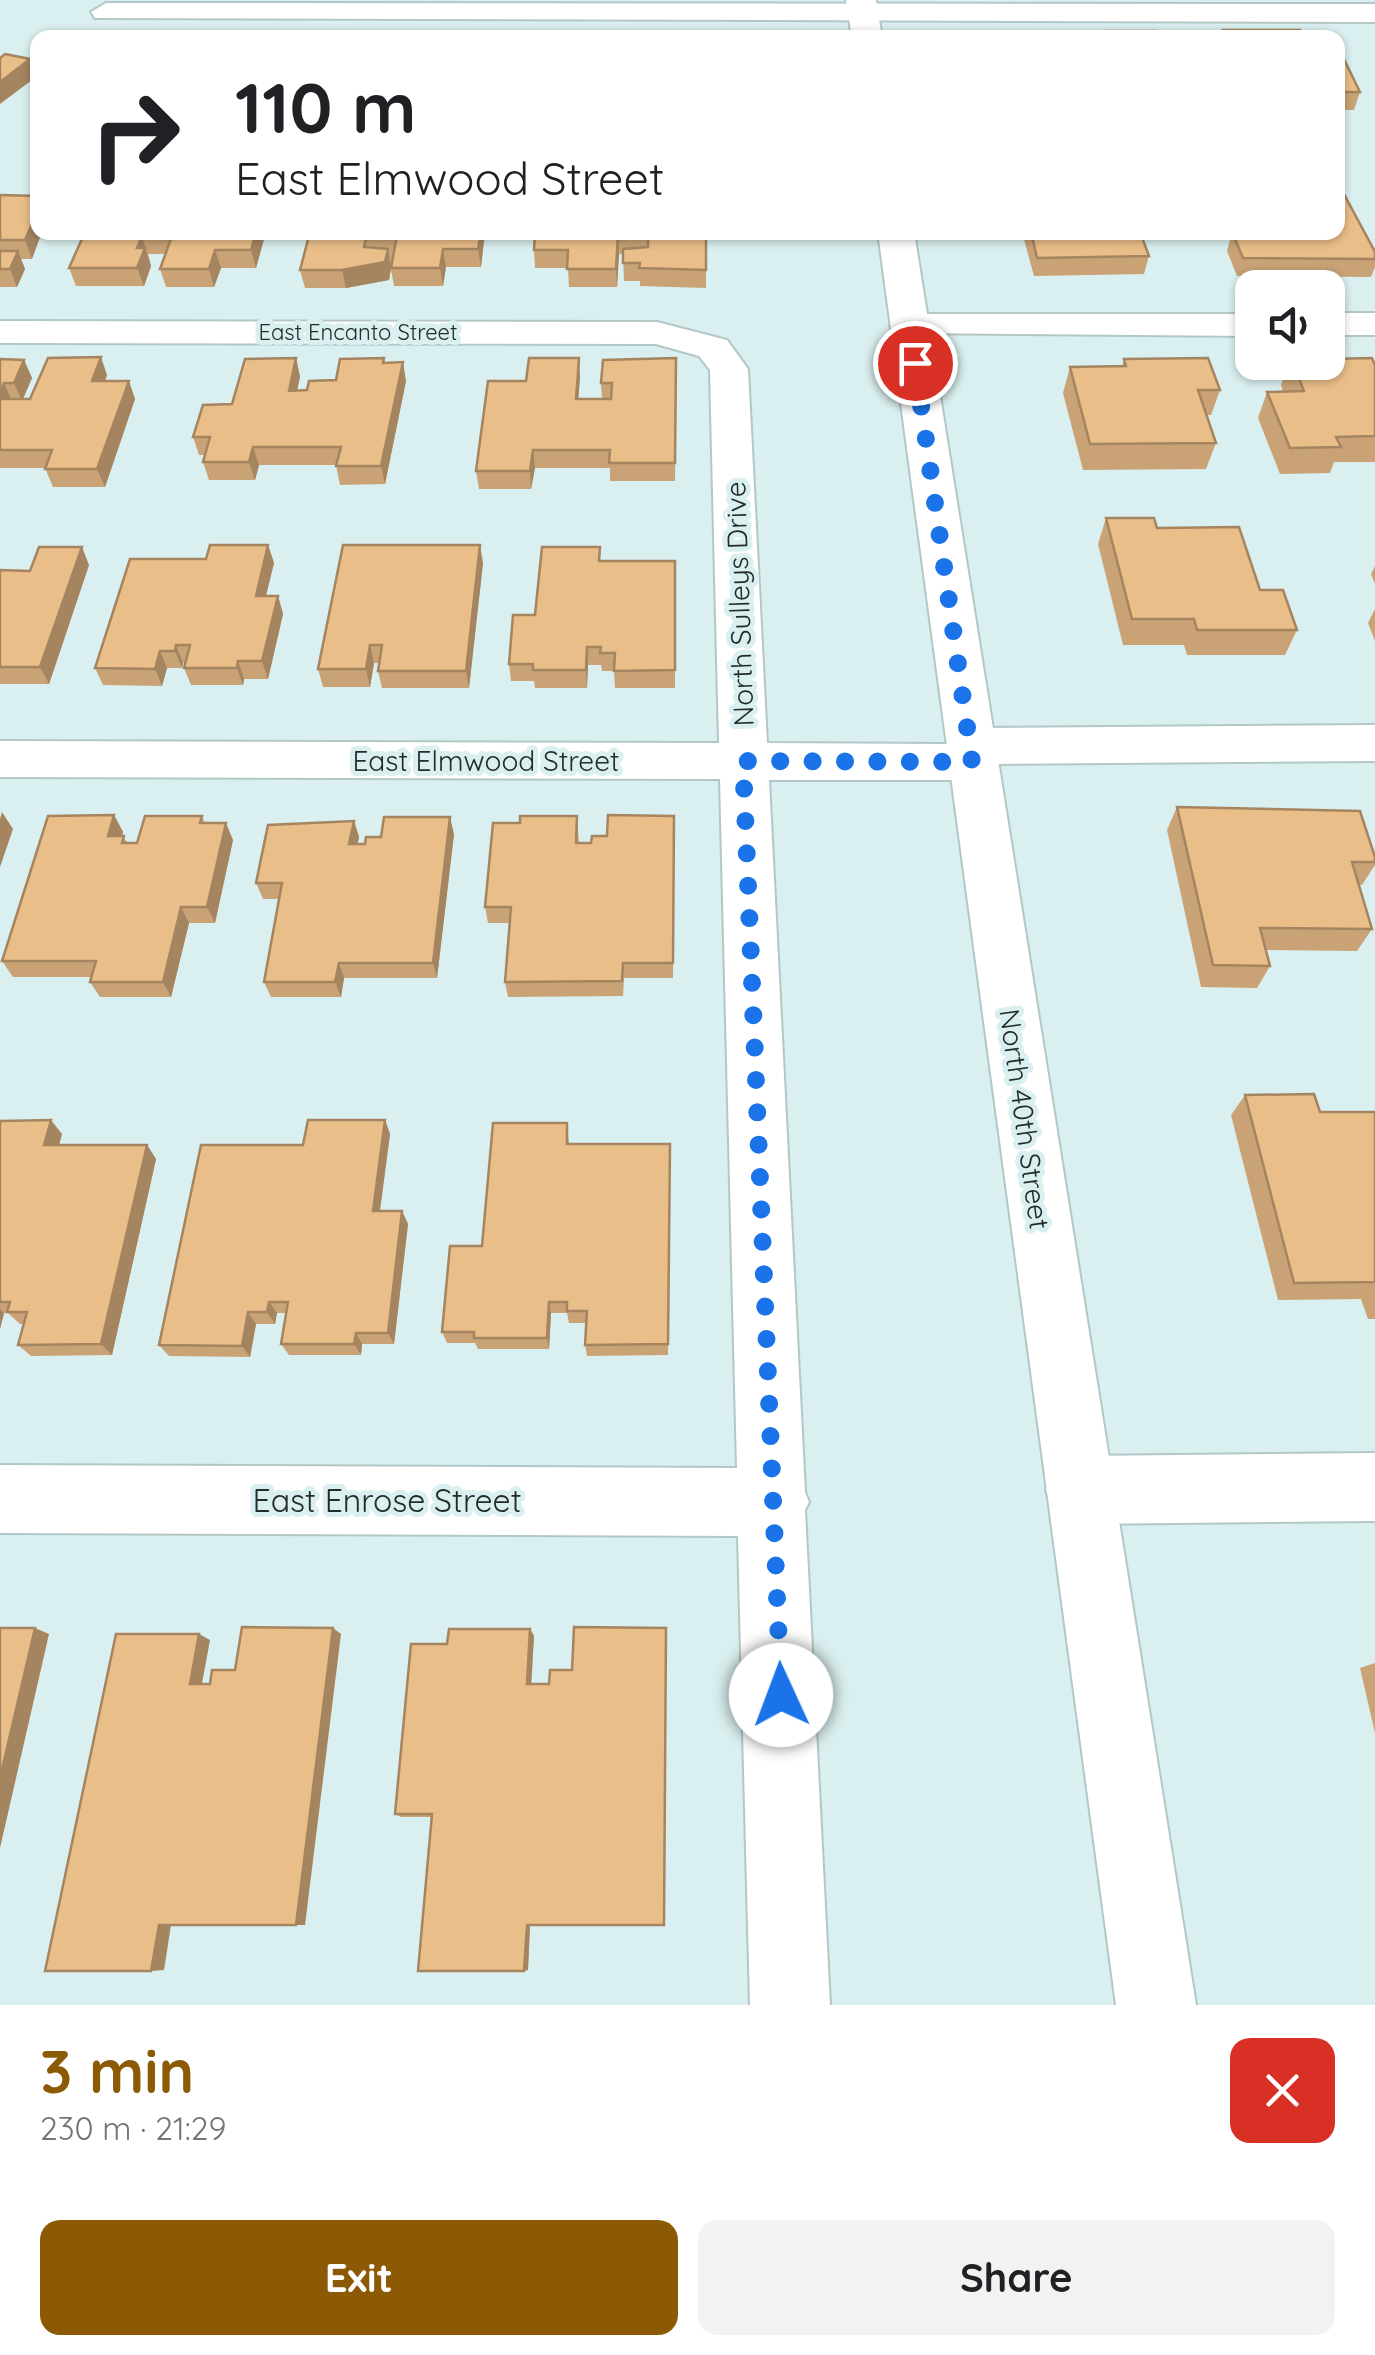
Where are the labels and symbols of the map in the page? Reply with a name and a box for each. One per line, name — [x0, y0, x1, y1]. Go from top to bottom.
street label: East Encanto Street — [258, 318, 458, 346]
pin — [873, 321, 958, 406]
street label: North Sulleys Drive — [717, 481, 761, 727]
street label: East Elmwood Street — [352, 743, 620, 778]
street label: North 40th Street — [992, 1007, 1058, 1231]
street label: East Enrose Street — [252, 1480, 522, 1520]
position arrow — [729, 1643, 833, 1747]

